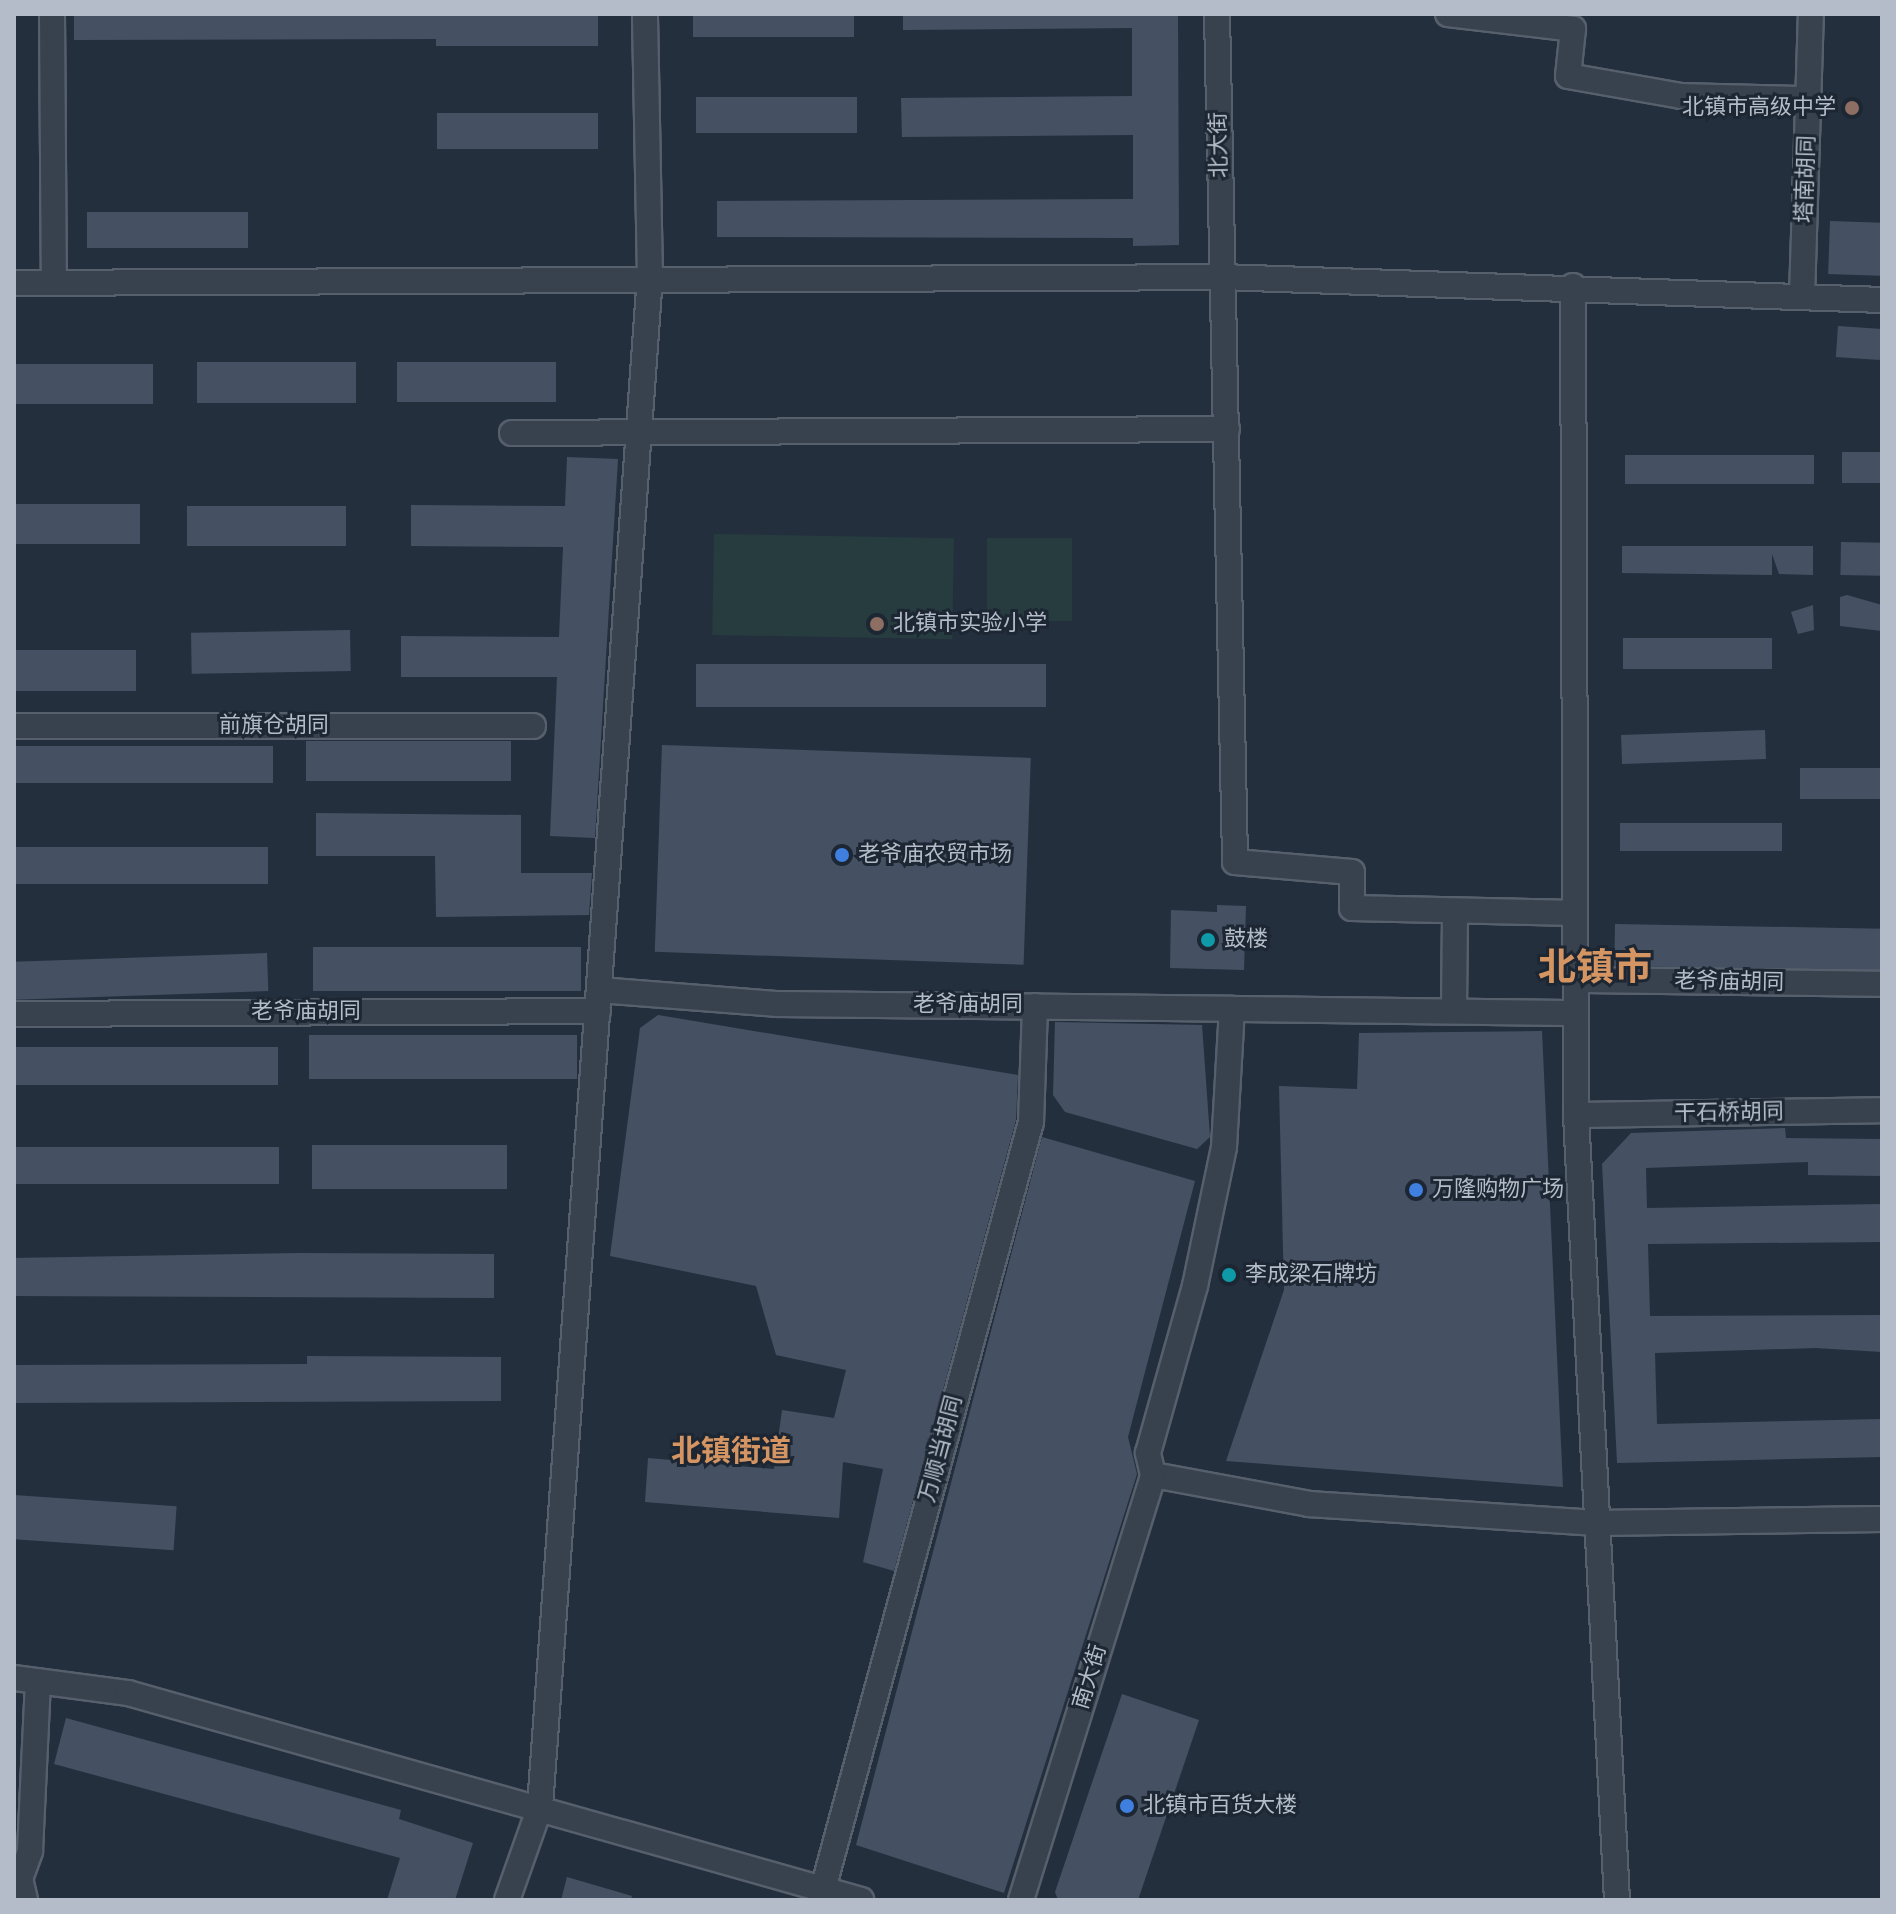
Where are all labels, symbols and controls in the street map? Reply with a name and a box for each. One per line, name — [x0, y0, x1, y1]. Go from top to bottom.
place label: 北镇市高级中学 — [1682, 95, 1836, 121]
marker: 北镇市高级中学 — [1843, 99, 1861, 117]
street label: 北大街 — [1205, 112, 1233, 178]
street label: 塔南胡同 — [1791, 135, 1821, 223]
place label: 北镇市实验小学 — [893, 611, 1047, 637]
marker: 北镇市实验小学 — [868, 615, 886, 633]
street label: 前旗仓胡同 — [219, 713, 329, 739]
place label: 老爷庙农贸市场 — [858, 842, 1012, 868]
marker: 老爷庙农贸市场 — [833, 846, 851, 864]
place label: 鼓楼 — [1224, 927, 1268, 953]
marker: 鼓楼 — [1199, 931, 1217, 949]
district label: 北镇市 — [1538, 946, 1652, 992]
street label: 老爷庙胡同 — [1674, 968, 1784, 996]
street label: 老爷庙胡同 — [913, 992, 1023, 1018]
street label: 老爷庙胡同 — [251, 999, 361, 1025]
street label: 干石桥胡同 — [1674, 1099, 1784, 1127]
place label: 万隆购物广场 — [1432, 1177, 1564, 1203]
marker: 万隆购物广场 — [1407, 1181, 1425, 1199]
place label: 李成梁石牌坊 — [1245, 1262, 1377, 1288]
marker: 李成梁石牌坊 — [1220, 1266, 1238, 1284]
street label: 万顺当胡同 — [914, 1392, 968, 1506]
district label: 北镇街道 — [671, 1434, 791, 1470]
street label: 南大街 — [1068, 1642, 1112, 1712]
place label: 北镇市百货大楼 — [1143, 1793, 1297, 1819]
marker: 北镇市百货大楼 — [1118, 1797, 1136, 1815]

